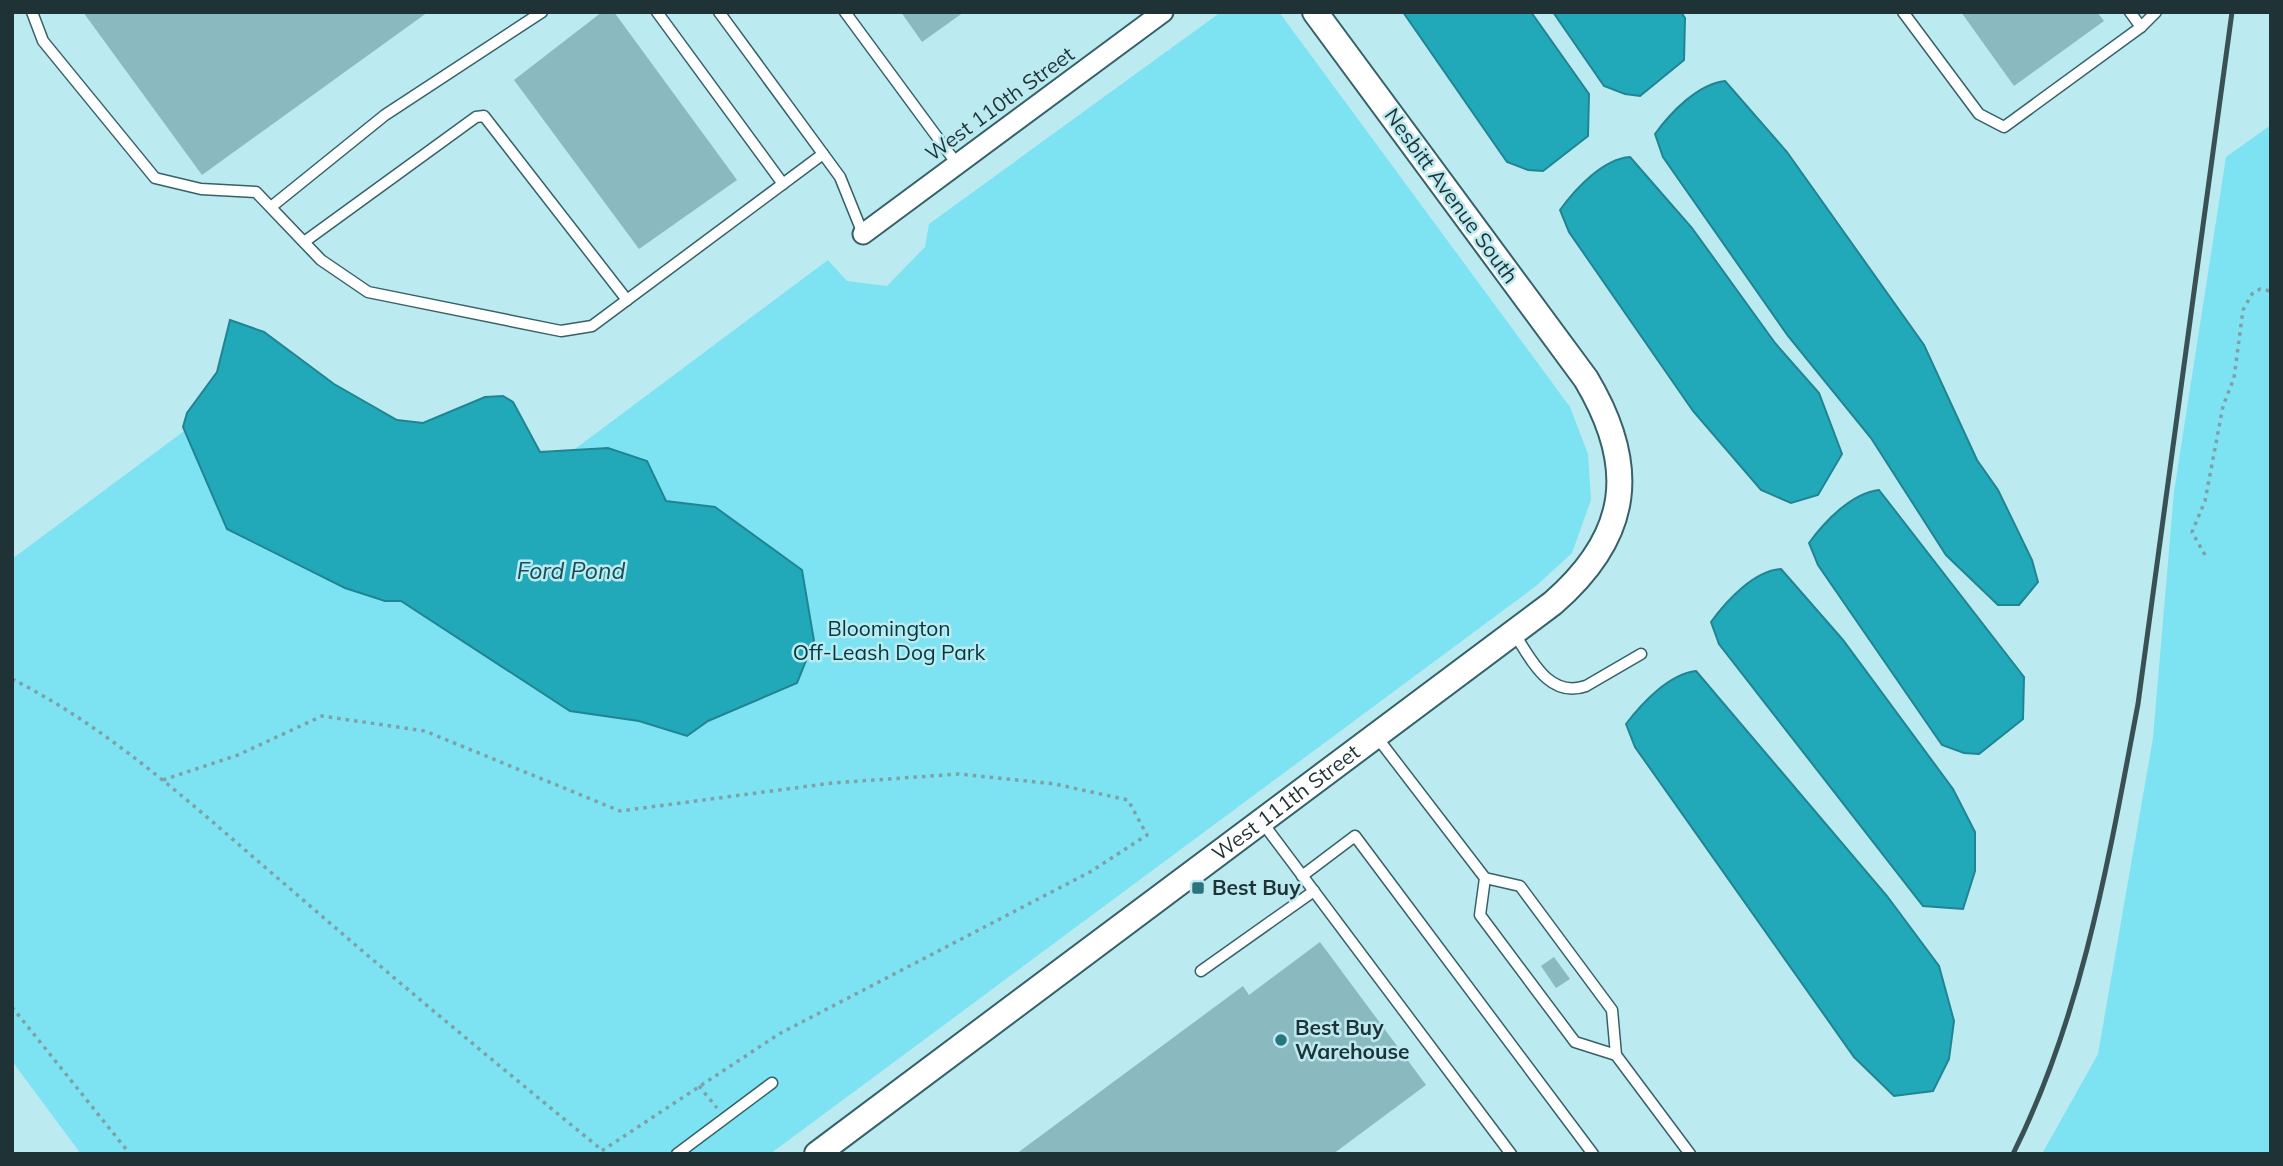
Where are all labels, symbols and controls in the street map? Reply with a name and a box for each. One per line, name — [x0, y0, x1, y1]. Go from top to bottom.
street label: West 110th Street — [920, 40, 1079, 166]
street label: Nesbitt Avenue South — [1379, 103, 1524, 288]
water label: Ford Pond — [517, 556, 625, 585]
park label: Bloomington Off-Leash Dog Park — [793, 615, 985, 665]
street label: West 111th Street — [1207, 738, 1364, 866]
place label: Best Buy — [1212, 874, 1301, 900]
marker: Best Buy — [1190, 880, 1206, 896]
place label: Best Buy Warehouse — [1295, 1014, 1410, 1064]
marker: Best Buy Warehouse — [1273, 1032, 1289, 1048]

